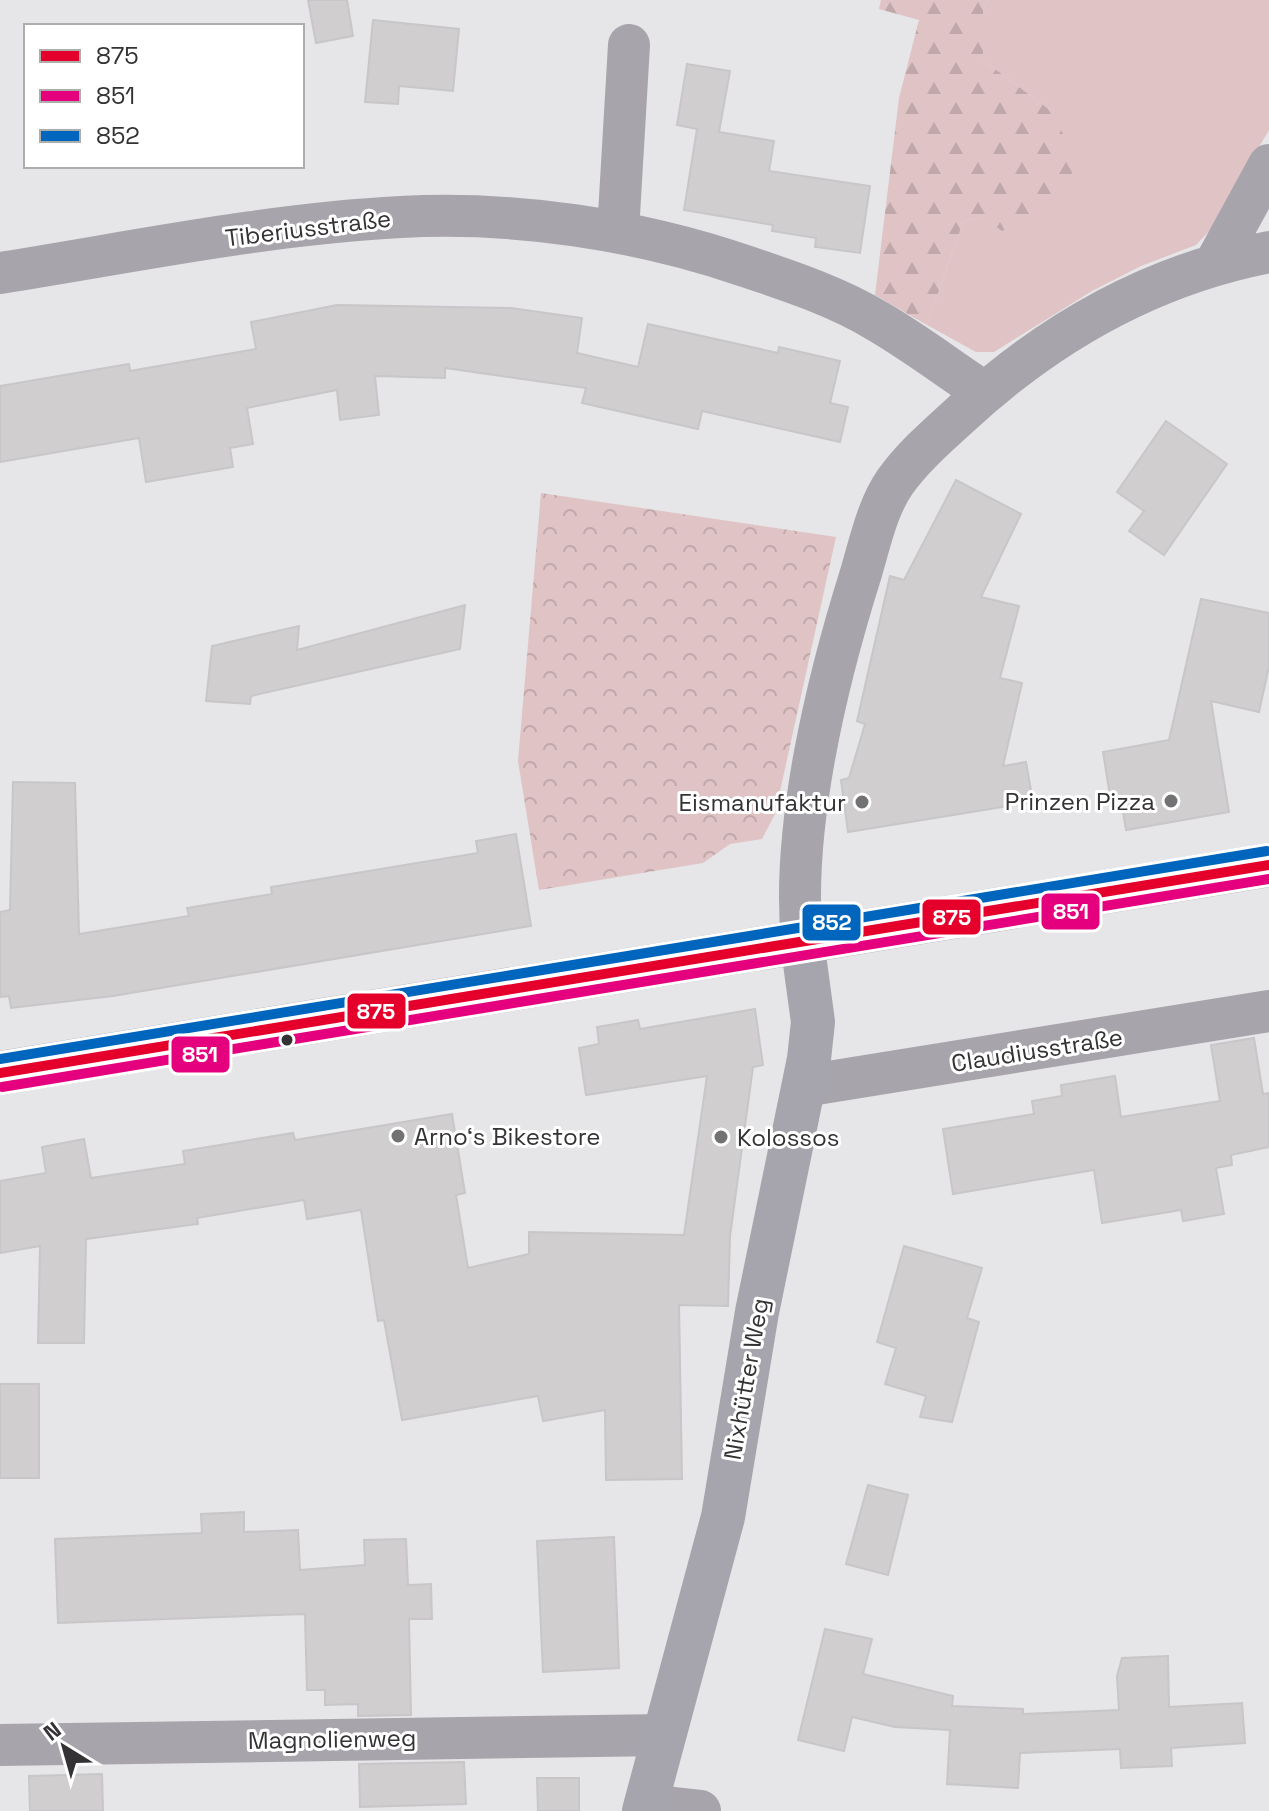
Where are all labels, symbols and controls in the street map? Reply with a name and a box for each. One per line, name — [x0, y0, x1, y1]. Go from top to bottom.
legend — [24, 24, 304, 168]
text: 875 — [96, 40, 139, 71]
text: 851 — [96, 80, 135, 111]
text: 852 — [96, 120, 140, 151]
street label: Tiberiusstraße — [223, 202, 393, 254]
place label: Prinzen Pizza — [1005, 786, 1155, 817]
place label: Eismanufaktur — [678, 787, 846, 818]
marker: Prinzen Pizza — [1162, 792, 1180, 810]
marker: Eismanufaktur — [853, 793, 871, 811]
line badge: 851 — [1040, 892, 1101, 931]
text: 851 — [1053, 897, 1089, 925]
line badge: 875 — [921, 898, 982, 936]
line badge: 852 — [801, 903, 862, 942]
text: 875 — [933, 903, 971, 931]
text: 852 — [812, 908, 852, 936]
line badge: 875 — [346, 992, 407, 1030]
text: 875 — [357, 997, 395, 1025]
street label: Claudiusstraße — [949, 1021, 1125, 1079]
unlabelled marker — [279, 1032, 295, 1048]
line badge: 851 — [170, 1035, 231, 1074]
text: 851 — [182, 1040, 218, 1068]
place label: Arno‘s Bikestore — [414, 1121, 601, 1152]
place label: Kolossos — [737, 1122, 839, 1153]
marker: Arno‘s Bikestore — [389, 1127, 407, 1145]
marker: Kolossos — [712, 1128, 730, 1146]
street label: Nixhütter Weg — [717, 1296, 775, 1462]
north arrow — [24, 1707, 104, 1787]
text: N — [38, 1715, 66, 1747]
street label: Magnolienweg — [248, 1722, 416, 1756]

